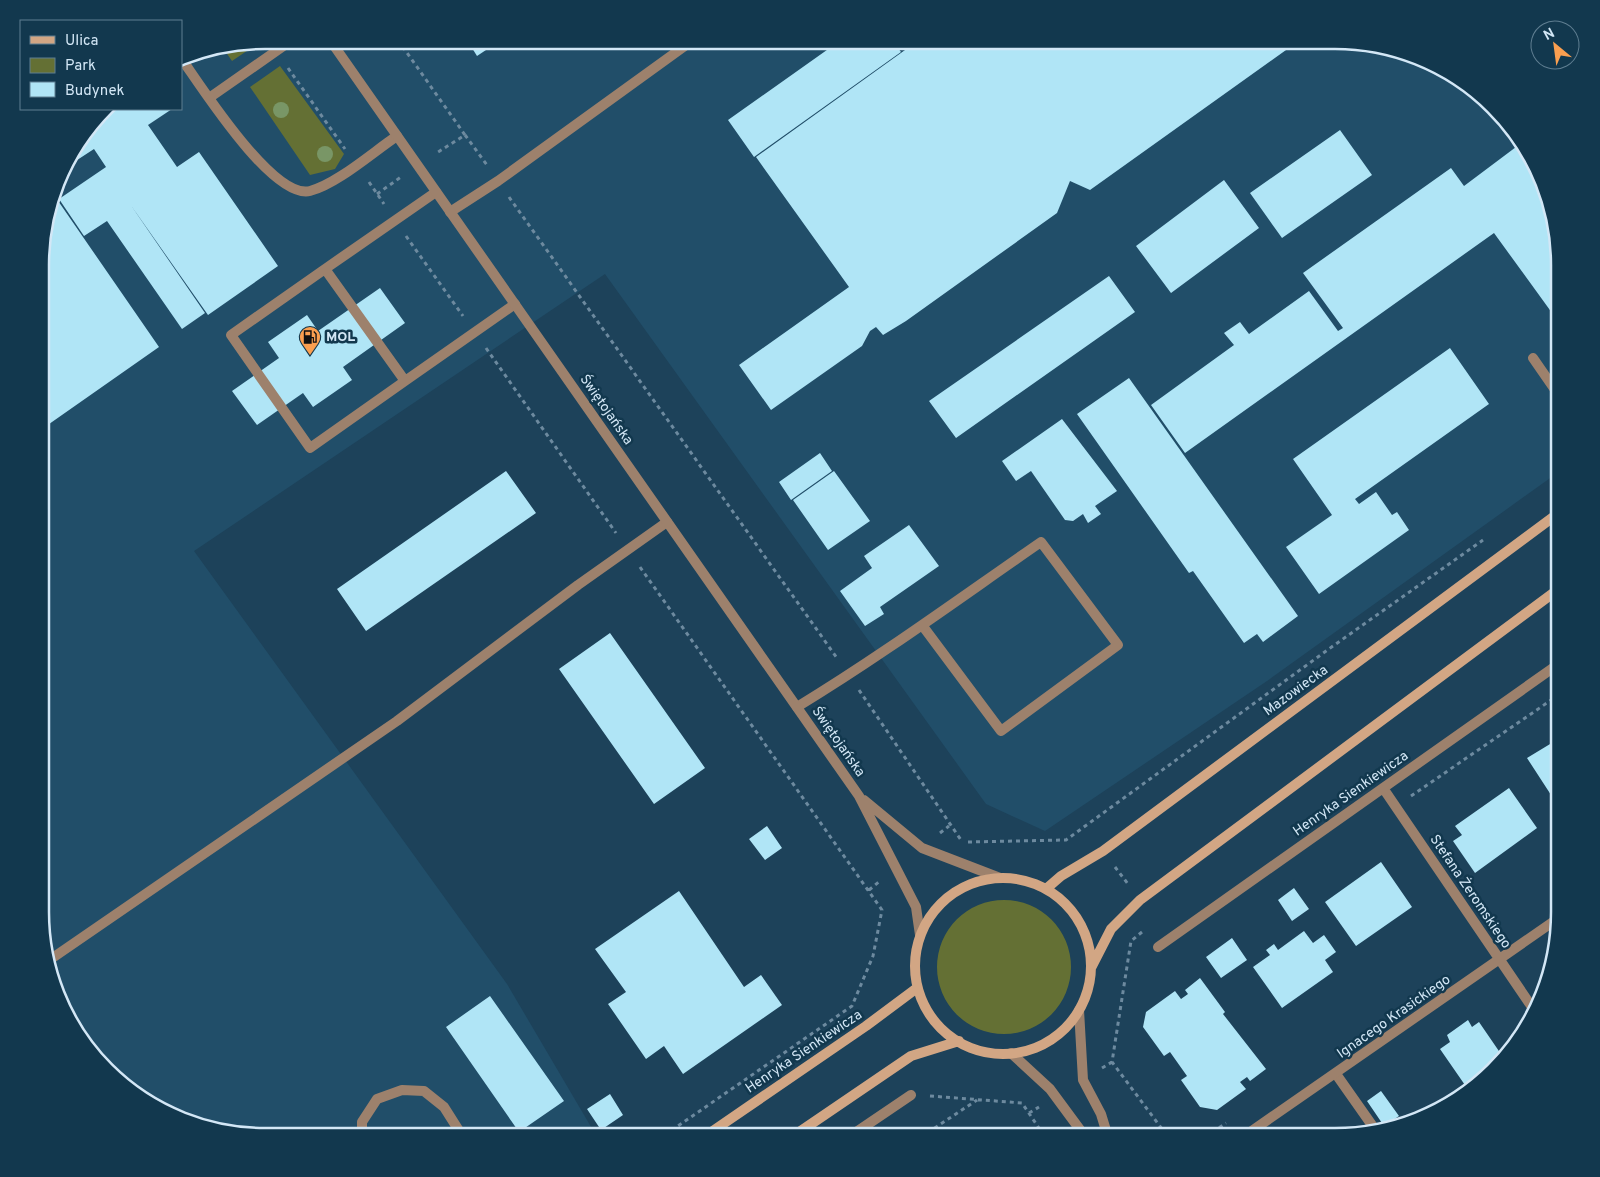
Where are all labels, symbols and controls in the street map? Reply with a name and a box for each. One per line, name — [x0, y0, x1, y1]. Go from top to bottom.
legend — [20, 20, 182, 110]
north arrow — [1530, 20, 1580, 70]
text: N — [1541, 25, 1558, 45]
text: Ulica — [65, 32, 98, 51]
text: Park — [65, 57, 96, 76]
text: Budynek — [65, 82, 124, 101]
fuel station icon: MOL — [298, 325, 322, 356]
place label: MOL — [326, 329, 355, 346]
street label: Świętojańska — [576, 371, 637, 448]
street label: Mazowiecka — [1260, 662, 1332, 720]
street label: Świętojańska — [808, 703, 869, 780]
street label: Henryka Sienkiewicza — [1290, 748, 1412, 840]
street label: Stefana Żeromskiego — [1426, 831, 1515, 952]
street label: Ignacego Krasickiego — [1334, 971, 1454, 1063]
street label: Henryka Sienkiewicza — [742, 1007, 866, 1097]

